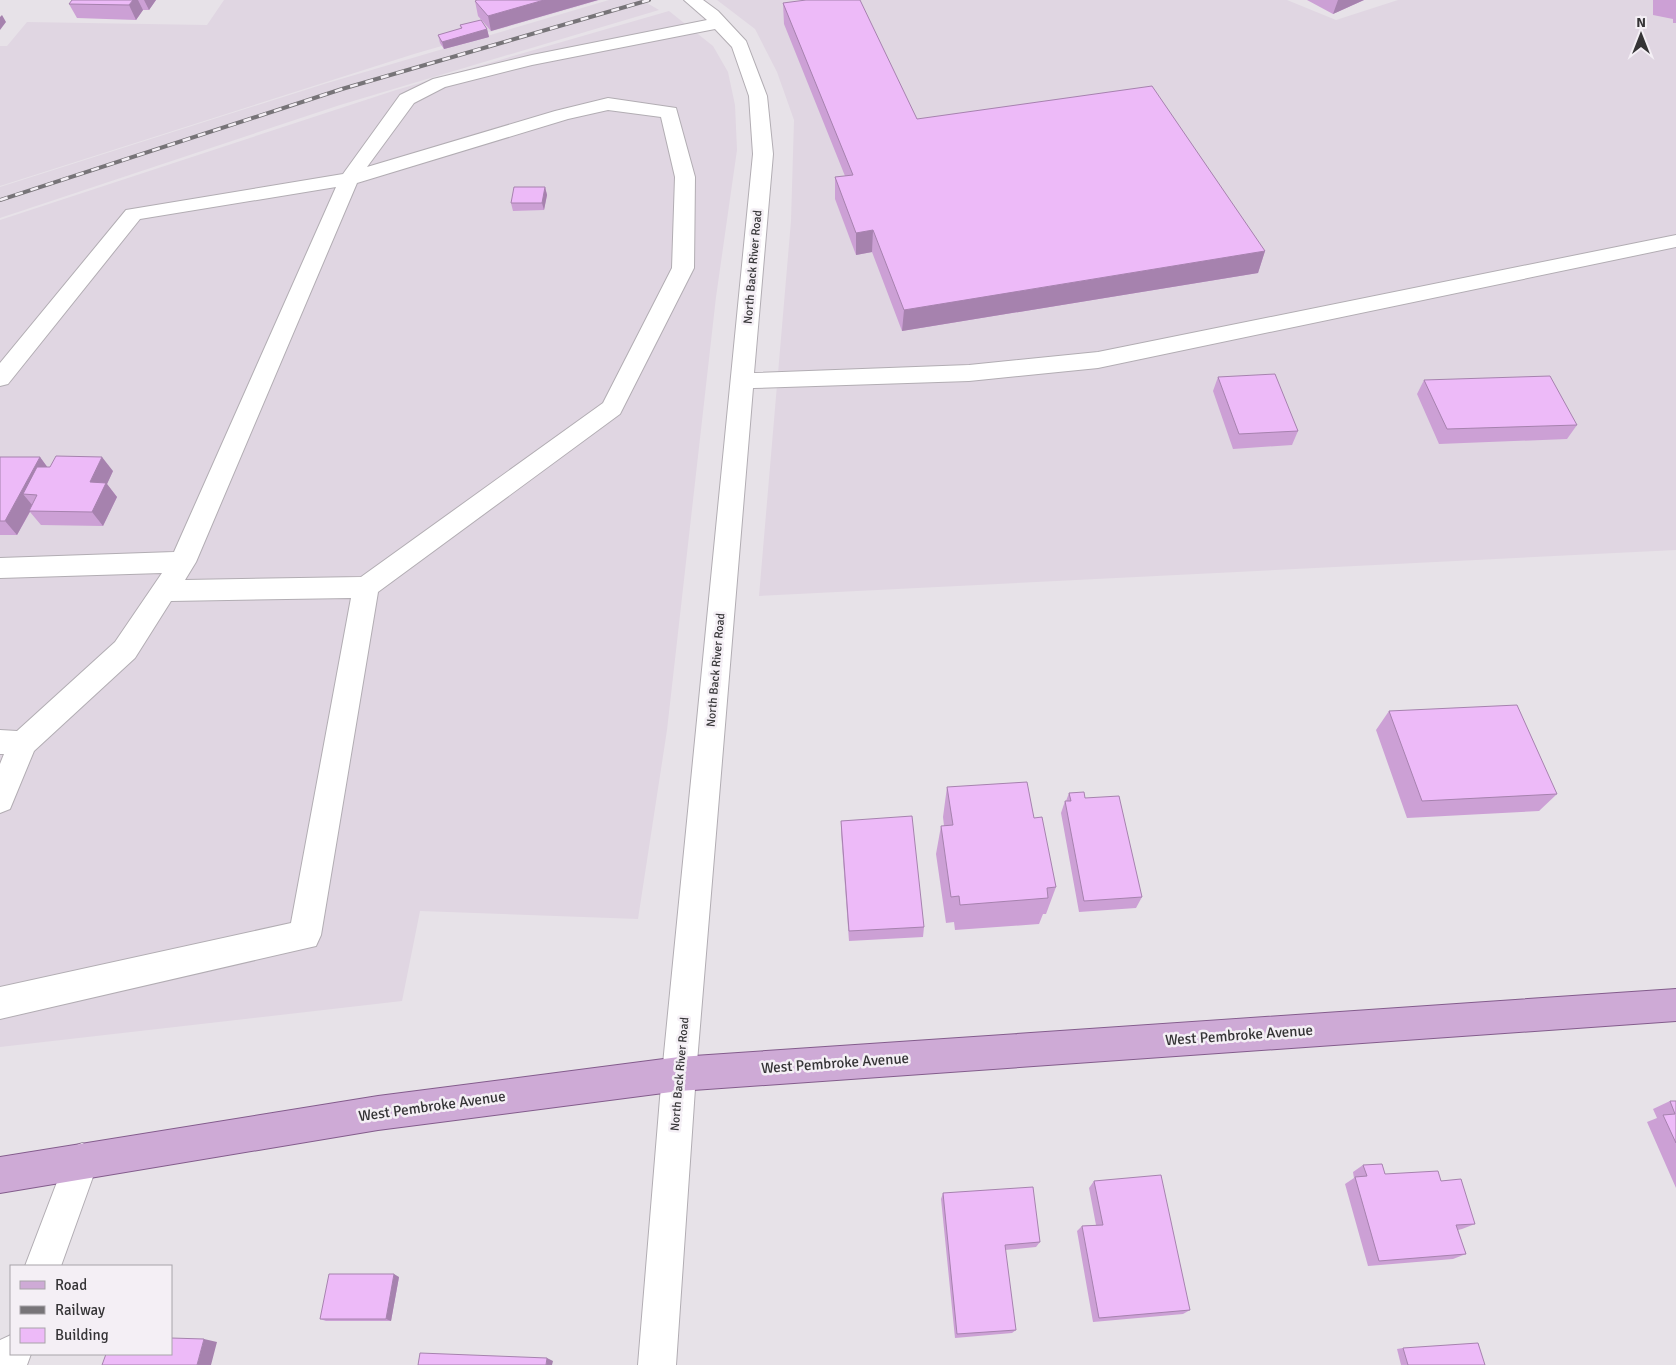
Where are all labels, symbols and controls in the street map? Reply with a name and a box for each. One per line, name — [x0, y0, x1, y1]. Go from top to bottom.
north arrow — [1616, 10, 1666, 60]
text: N — [1636, 14, 1646, 31]
street label: North Back River Road — [741, 209, 765, 325]
street label: North Back River Road — [704, 612, 728, 728]
street label: North Back River Road — [668, 1016, 692, 1132]
street label: West Pembroke Avenue — [1164, 1021, 1314, 1049]
street label: West Pembroke Avenue — [760, 1049, 910, 1077]
street label: West Pembroke Avenue — [357, 1087, 507, 1125]
legend — [10, 1265, 172, 1355]
text: Road — [55, 1276, 87, 1294]
text: Railway — [55, 1301, 105, 1319]
text: Building — [55, 1326, 109, 1344]

